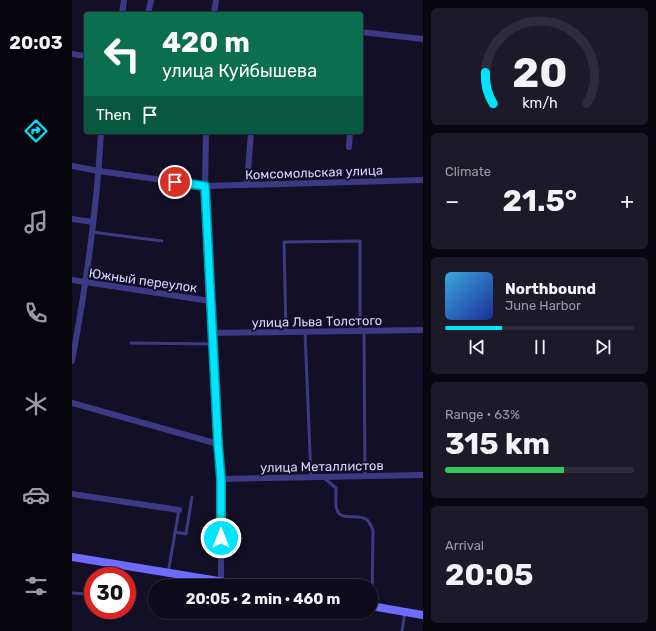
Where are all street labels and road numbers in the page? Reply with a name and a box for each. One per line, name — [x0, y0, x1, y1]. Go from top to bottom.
street label: Комсомольская улица — [245, 163, 383, 182]
street label: Южный переулок — [88, 265, 198, 296]
street label: улица Льва Толстого — [252, 313, 382, 330]
street label: улица Металлистов — [260, 458, 384, 475]

